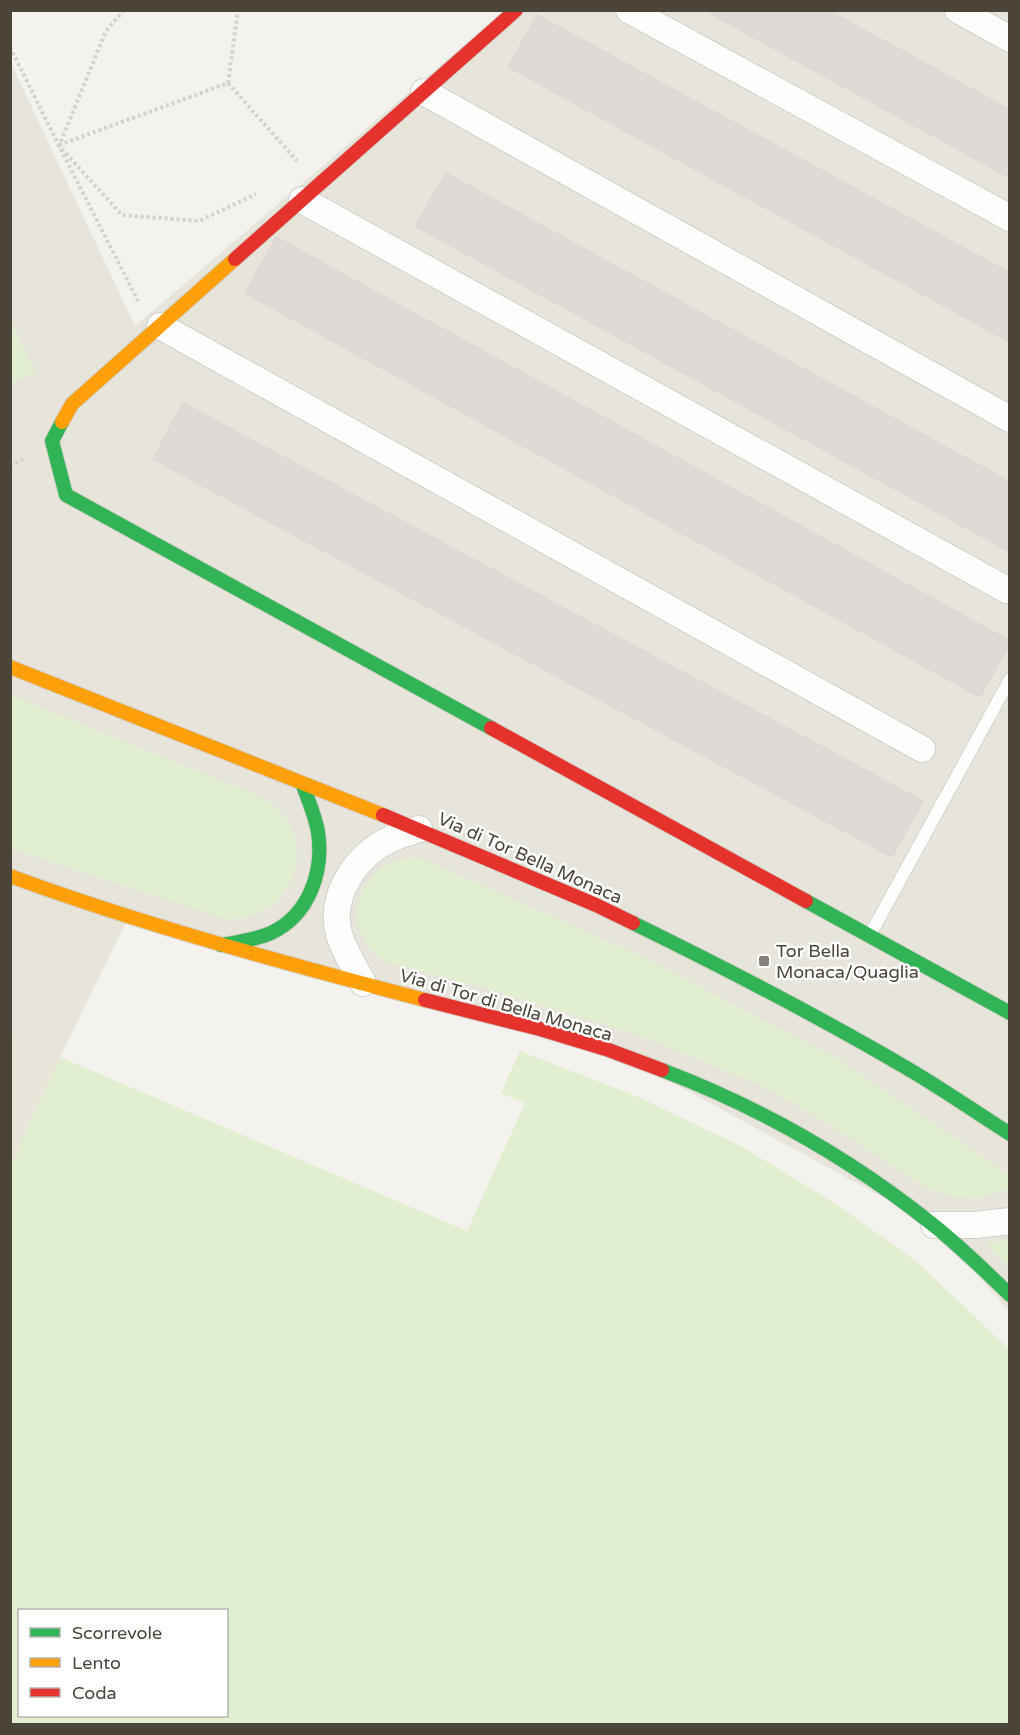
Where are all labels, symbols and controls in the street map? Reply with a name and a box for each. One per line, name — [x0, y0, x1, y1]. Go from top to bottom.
street label: Via di Tor Bella Monaca — [434, 807, 626, 909]
place label: Tor Bella Monaca/Quaglia — [776, 940, 919, 983]
marker: Tor Bella Monaca/Quaglia — [757, 954, 771, 968]
street label: Via di Tor di Bella Monaca — [397, 964, 615, 1046]
legend — [18, 1609, 228, 1717]
text: Scorrevole — [72, 1622, 162, 1644]
text: Lento — [72, 1652, 121, 1674]
text: Coda — [72, 1682, 117, 1704]

